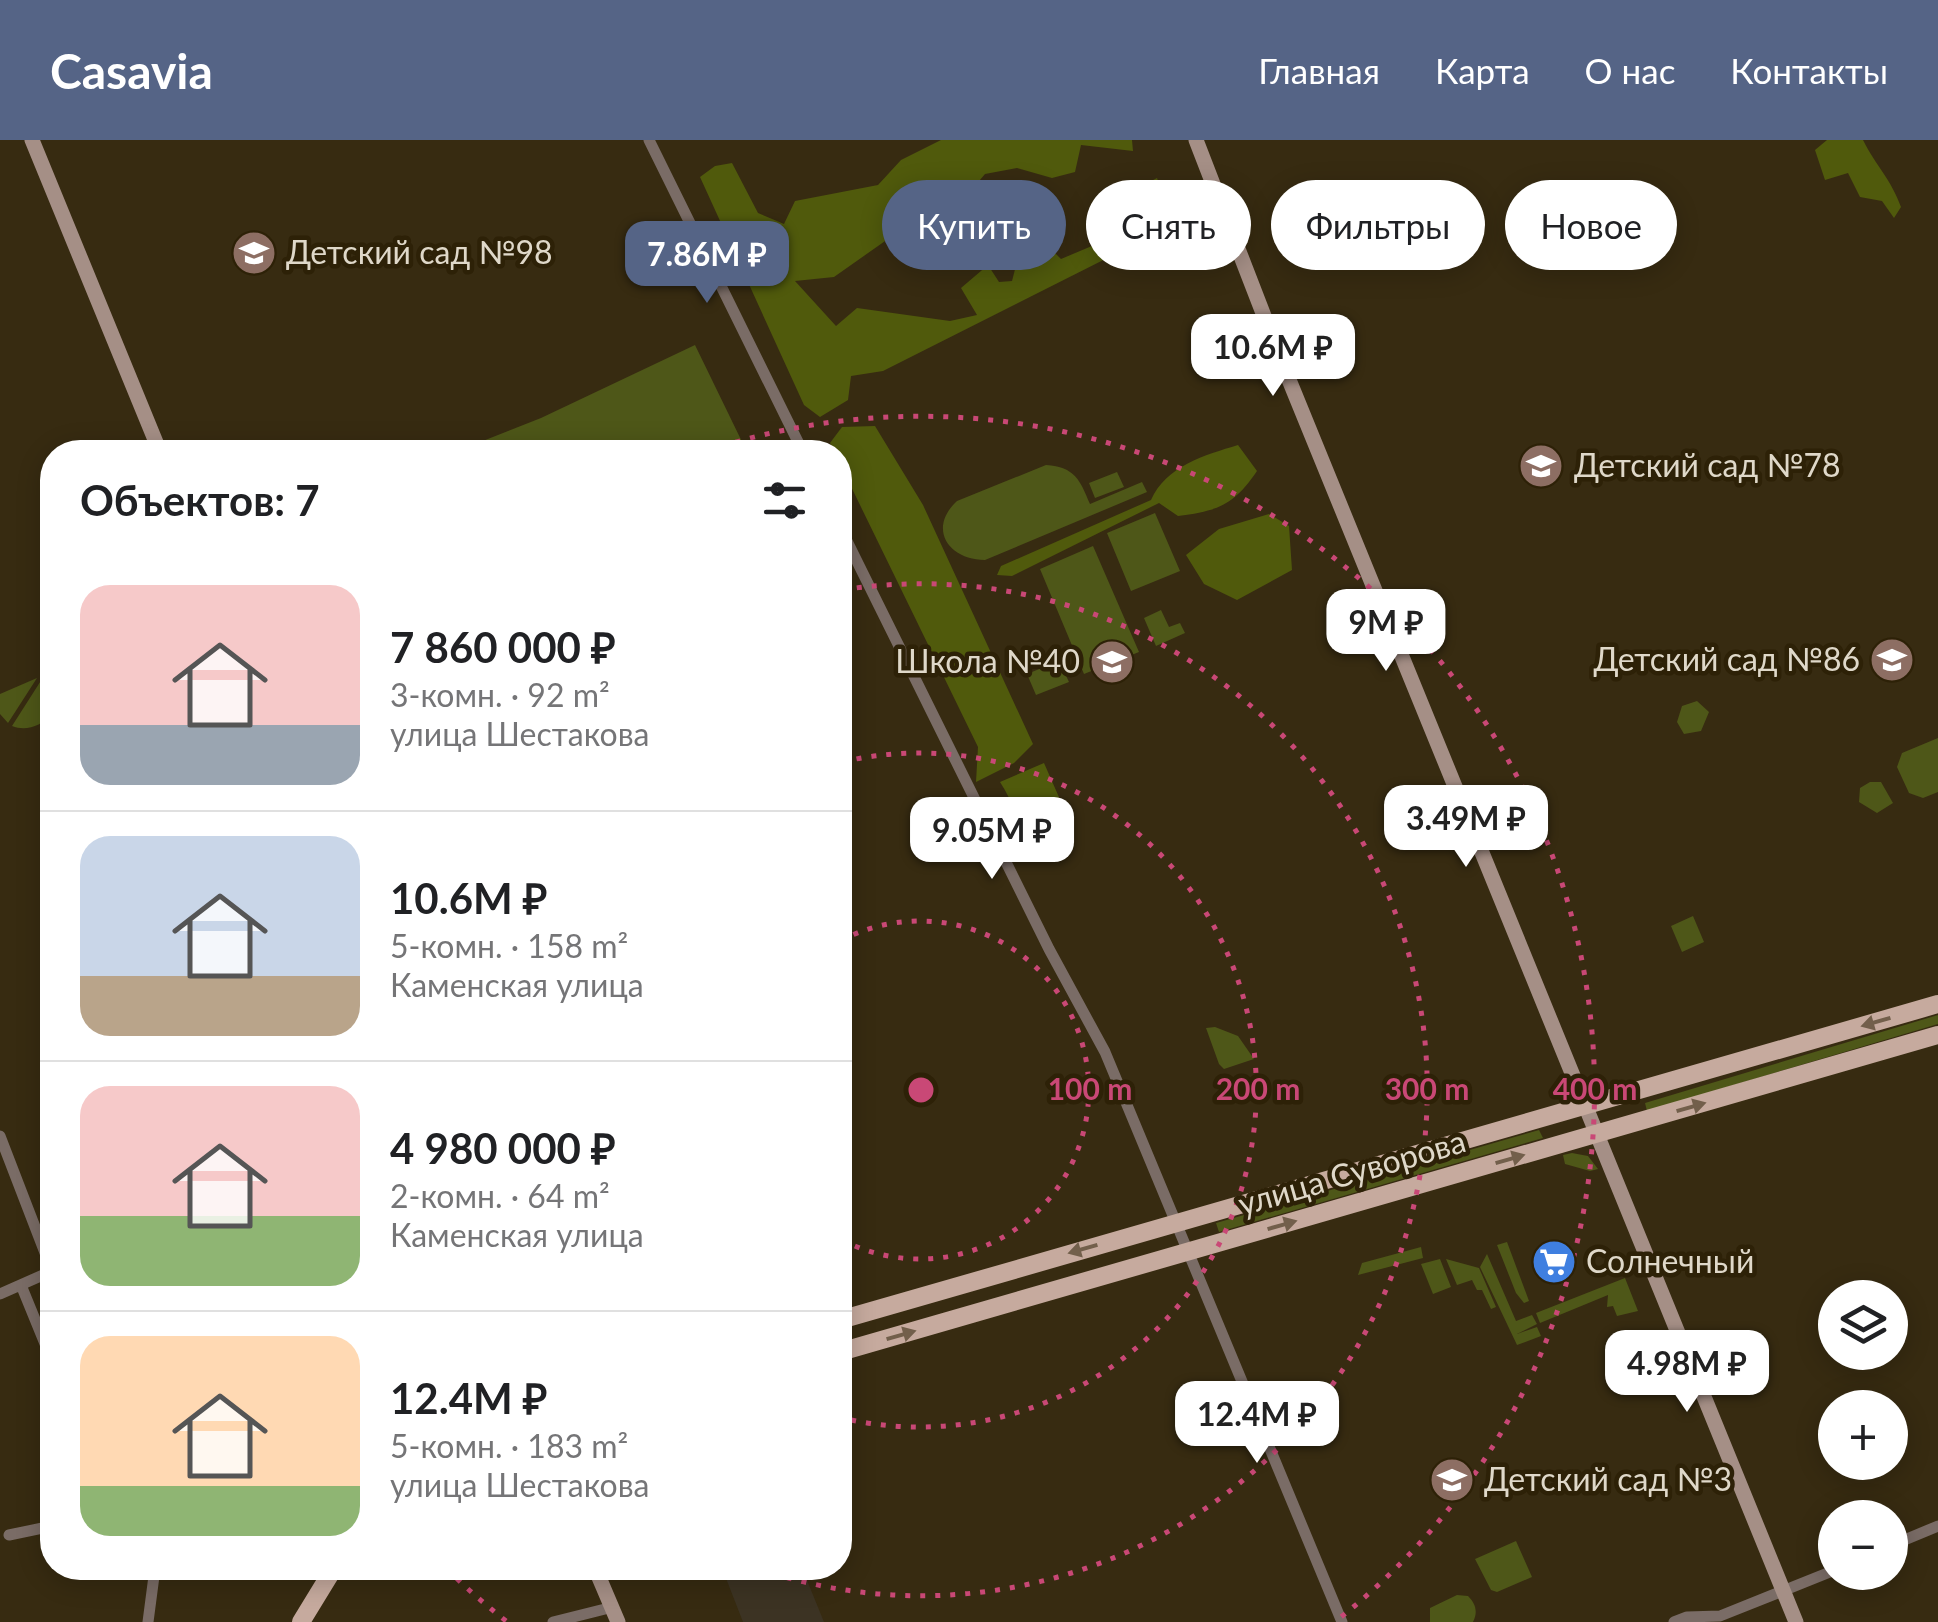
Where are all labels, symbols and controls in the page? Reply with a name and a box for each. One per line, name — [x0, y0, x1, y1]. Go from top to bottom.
text: Casavia — [50, 42, 213, 99]
text: Главная — [1258, 49, 1380, 91]
text: Карта — [1435, 49, 1530, 91]
text: О нас — [1585, 49, 1675, 91]
text: Контакты — [1730, 49, 1888, 91]
chip: Купить — [882, 180, 1066, 270]
chip: Снять — [1086, 180, 1251, 270]
chip: Фильтры — [1271, 180, 1485, 270]
chip: Новое — [1505, 180, 1677, 270]
pin: 7.86M ₽ — [615, 221, 799, 306]
school or university icon: Детский сад №98 — [231, 230, 277, 276]
place label: Детский сад №98 — [286, 232, 553, 271]
text: 7.86M ₽ — [647, 234, 767, 273]
pin: 10.6M ₽ — [1181, 314, 1365, 399]
text: 10.6M ₽ — [1213, 327, 1333, 366]
school or university icon: Детский сад №78 — [1518, 443, 1564, 489]
place label: Детский сад №78 — [1574, 445, 1841, 484]
icon: filters — [757, 473, 812, 528]
text: Объектов: 7 — [80, 475, 320, 525]
pin: 9M ₽ — [1327, 589, 1445, 674]
text: 9M ₽ — [1348, 602, 1424, 641]
text: 7 860 000 ₽ — [390, 622, 616, 672]
icon: home — [160, 625, 280, 745]
school or university icon: Детский сад №86 — [1869, 637, 1915, 683]
school or university icon: Школа №40 — [1089, 639, 1135, 685]
place label: Детский сад №86 — [1593, 639, 1860, 678]
place label: Школа №40 — [895, 641, 1080, 680]
text: 3-комн. · 92 m² — [390, 675, 610, 714]
text: улица Шестакова — [390, 714, 650, 753]
pin: 3.49M ₽ — [1374, 785, 1558, 870]
pin: 9.05M ₽ — [900, 797, 1084, 882]
text: 3.49M ₽ — [1406, 798, 1526, 837]
text: 9.05M ₽ — [932, 810, 1052, 849]
text: 10.6M ₽ — [390, 873, 547, 923]
icon: home — [160, 876, 280, 996]
text: 5-комн. · 158 m² — [390, 926, 628, 965]
text: Каменская улица — [390, 965, 644, 1004]
one-way arrow — [1861, 1015, 1891, 1030]
text: 100 m — [1048, 1070, 1132, 1106]
text: 200 m — [1216, 1070, 1300, 1106]
text: 300 m — [1385, 1070, 1469, 1106]
text: 400 m — [1553, 1070, 1637, 1106]
centre of rings — [903, 1072, 939, 1108]
one-way arrow — [1676, 1099, 1707, 1114]
street label: улица Суворова — [1233, 1120, 1470, 1223]
text: 4 980 000 ₽ — [390, 1123, 616, 1173]
icon: home — [160, 1126, 280, 1246]
one-way arrow — [1495, 1151, 1526, 1166]
text: 2-комн. · 64 m² — [390, 1176, 610, 1215]
text: Каменская улица — [390, 1215, 644, 1254]
one-way arrow — [1267, 1216, 1298, 1232]
supermarket icon: Солнечный — [1531, 1239, 1577, 1285]
place label: Солнечный — [1586, 1241, 1754, 1280]
one-way arrow — [1067, 1242, 1098, 1258]
map controls — [1818, 1280, 1908, 1590]
button: layers — [1818, 1280, 1908, 1370]
one-way arrow — [886, 1326, 917, 1342]
pin: 4.98M ₽ — [1595, 1330, 1779, 1415]
text: 4.98M ₽ — [1627, 1343, 1747, 1382]
text: 12.4M ₽ — [390, 1373, 547, 1423]
icon: home — [160, 1376, 280, 1496]
pin: 12.4M ₽ — [1165, 1381, 1349, 1466]
button: + — [1818, 1390, 1908, 1480]
text: 12.4M ₽ — [1197, 1394, 1317, 1433]
text: 5-комн. · 183 m² — [390, 1426, 628, 1465]
school or university icon: Детский сад №3 — [1429, 1457, 1475, 1503]
place label: Детский сад №3 — [1484, 1459, 1732, 1498]
text: улица Шестакова — [390, 1465, 650, 1504]
button: − — [1818, 1500, 1908, 1590]

